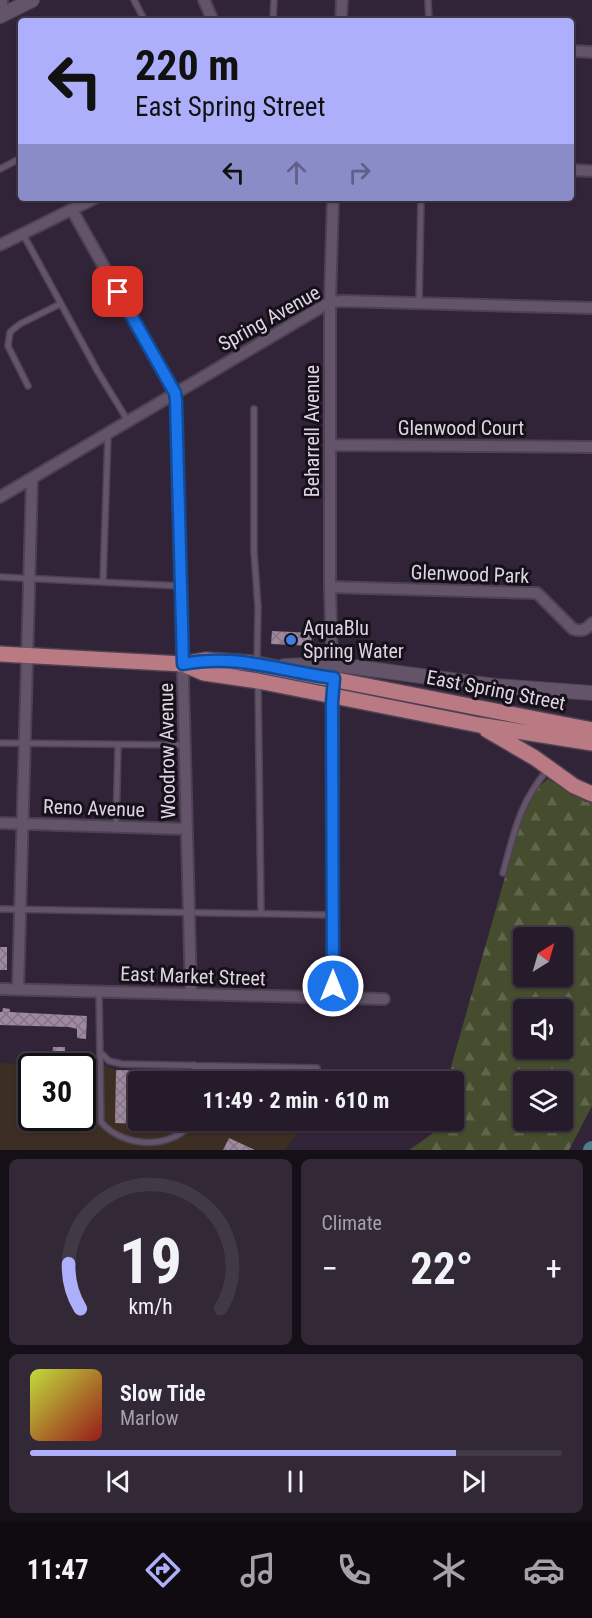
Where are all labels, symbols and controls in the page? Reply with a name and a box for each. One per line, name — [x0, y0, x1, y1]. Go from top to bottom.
text: 220 m — [135, 41, 240, 90]
icon: left — [36, 42, 114, 120]
text: East Spring Street — [135, 91, 325, 123]
icon: left — [217, 156, 250, 189]
icon: ahead — [280, 156, 313, 189]
icon: right — [343, 156, 376, 189]
pin — [92, 266, 143, 317]
icon: arrive — [101, 275, 134, 308]
street label: Spring Avenue — [214, 280, 324, 356]
street label: Beharrell Avenue — [300, 365, 324, 497]
street label: Glenwood Court — [398, 416, 524, 440]
street label: Glenwood Park — [410, 560, 530, 588]
place label: AquaBlu Spring Water — [303, 616, 404, 663]
marker: AquaBlu Spring Water — [284, 633, 298, 647]
street label: East Spring Street — [424, 665, 568, 715]
street label: Woodrow Avenue — [154, 683, 180, 819]
street label: Reno Avenue — [43, 794, 145, 822]
north arrow — [513, 927, 573, 987]
map controls — [513, 927, 573, 1131]
position arrow — [301, 954, 365, 1018]
street label: East Market Street — [120, 961, 266, 991]
button: sound — [513, 999, 573, 1059]
speed limit sign: 30 — [18, 1053, 96, 1131]
button: layers — [513, 1071, 573, 1131]
text: 11:49 · 2 min · 610 m — [203, 1088, 389, 1113]
text: Climate — [322, 1211, 382, 1235]
text: 19 — [119, 1225, 182, 1298]
text: 22° — [410, 1242, 473, 1295]
text: − — [322, 1249, 338, 1288]
text: + — [546, 1249, 562, 1288]
text: km/h — [128, 1294, 172, 1319]
text: Slow Tide — [120, 1381, 206, 1406]
text: Marlow — [120, 1406, 178, 1430]
icon: previous — [102, 1465, 135, 1498]
icon: pause — [279, 1465, 312, 1498]
icon: next — [457, 1465, 490, 1498]
icon: directions — [142, 1549, 184, 1591]
icon: music — [237, 1549, 279, 1591]
icon: phone — [333, 1549, 375, 1591]
icon: climate — [428, 1549, 470, 1591]
icon: car — [523, 1549, 565, 1591]
text: 11:47 — [27, 1554, 89, 1586]

